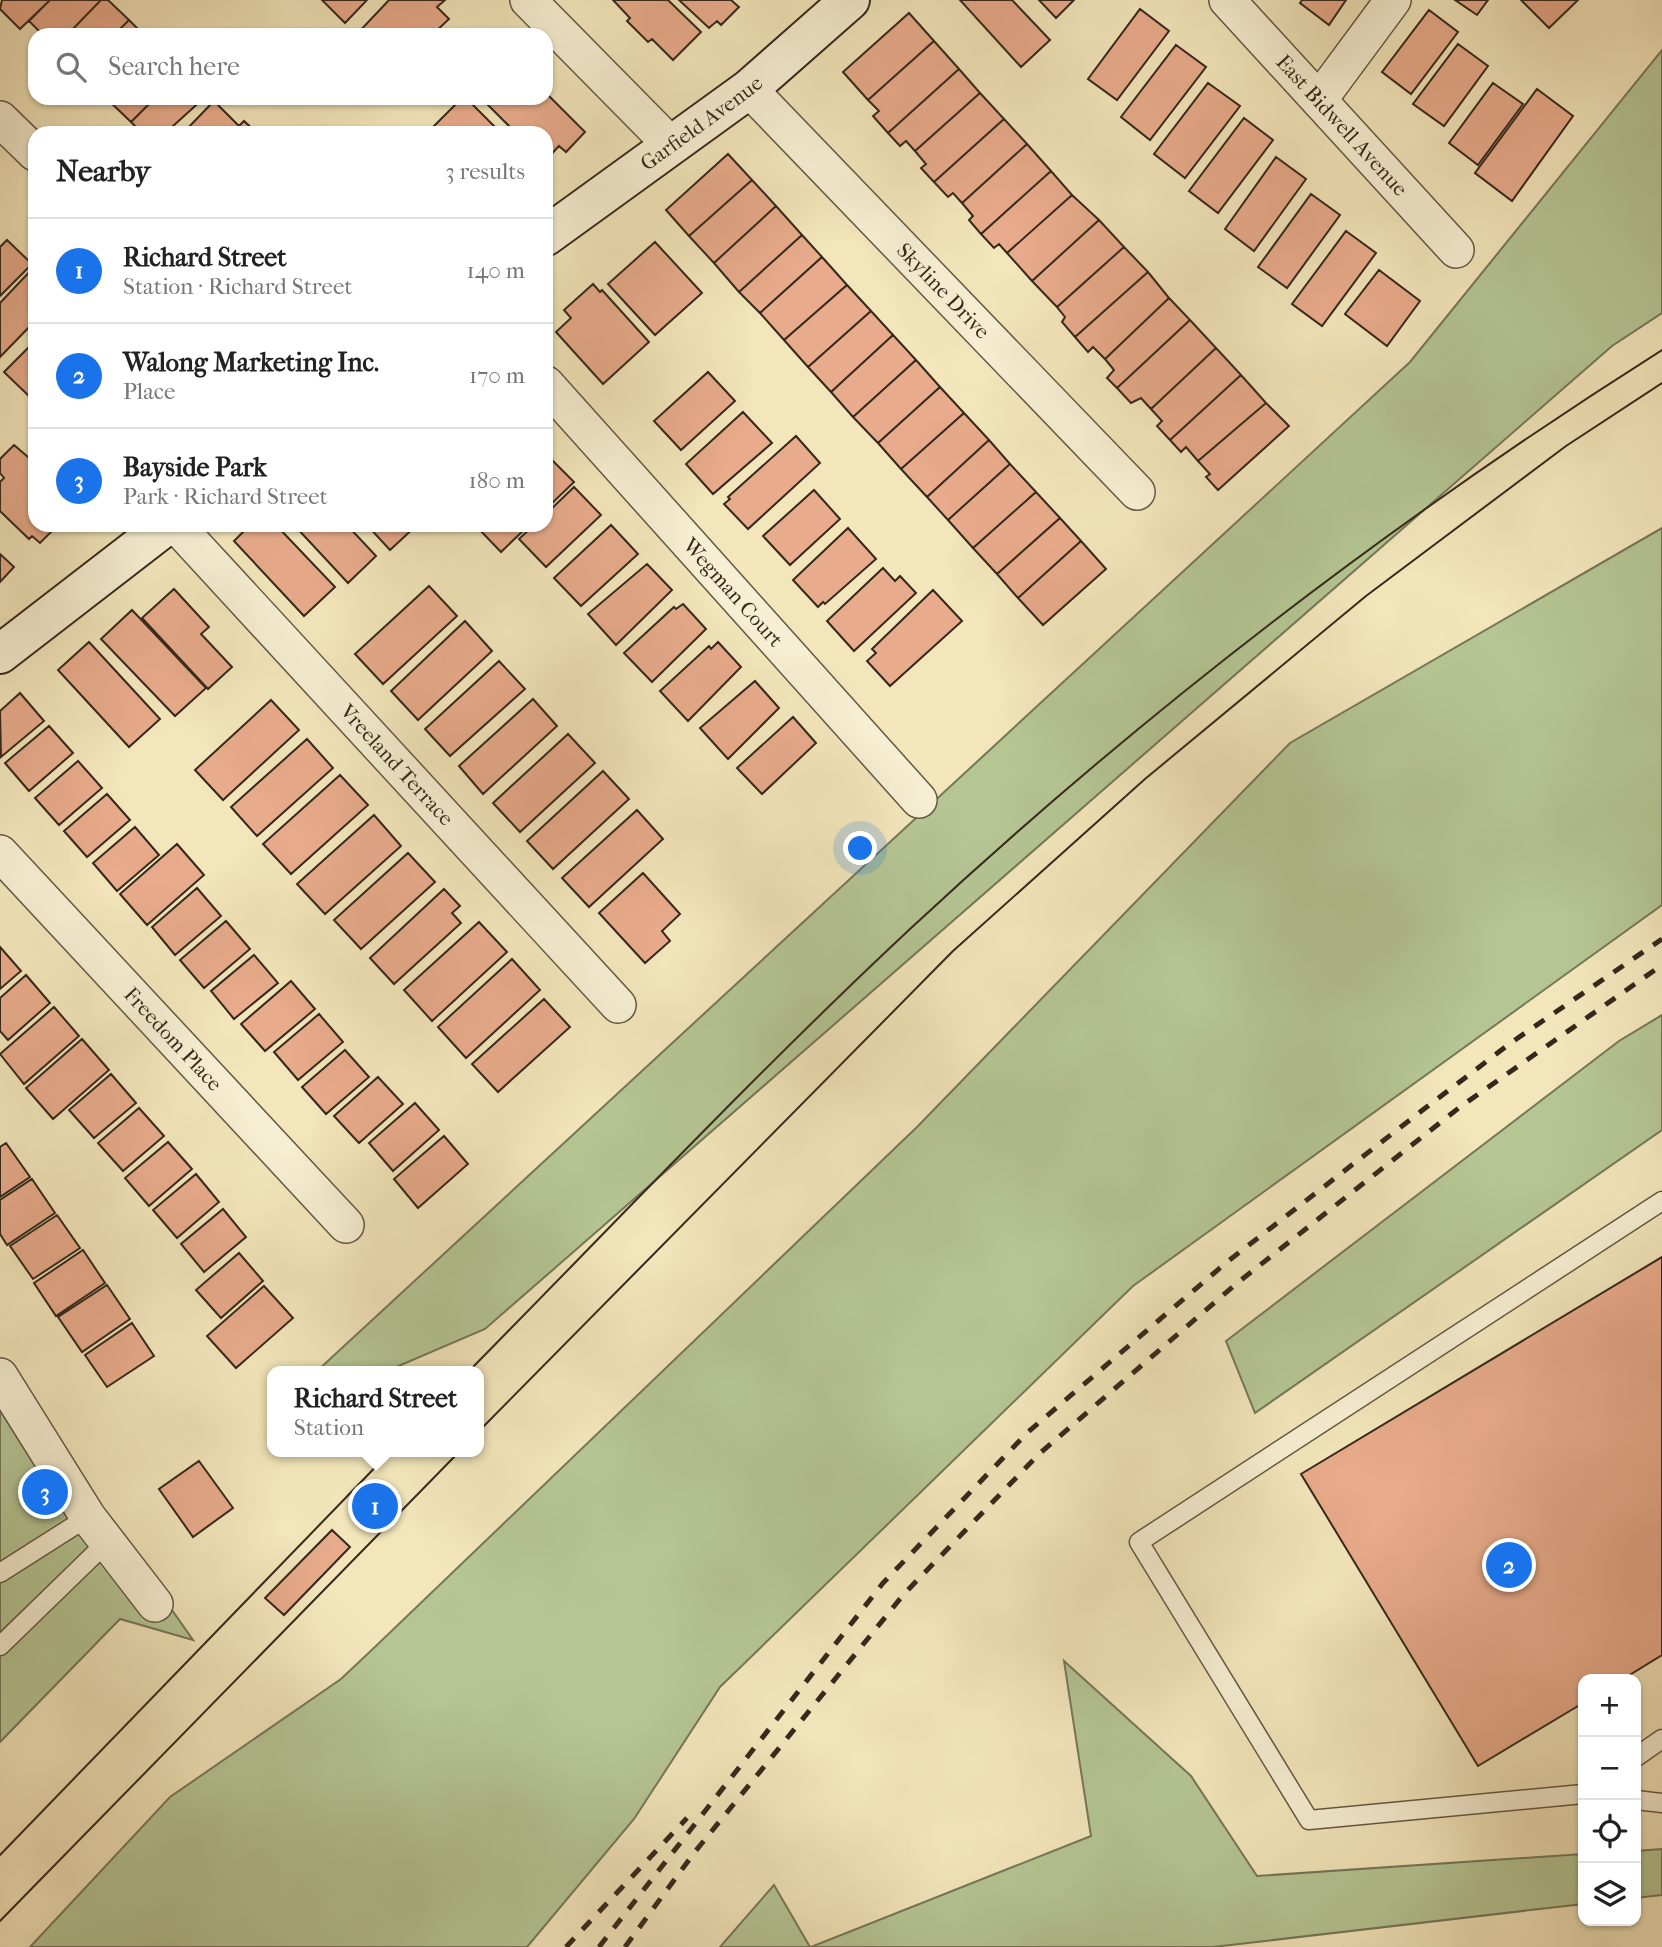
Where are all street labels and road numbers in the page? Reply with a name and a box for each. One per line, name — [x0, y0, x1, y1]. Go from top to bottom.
street label: East Bidwell Avenue — [1271, 50, 1412, 201]
street label: Garfield Avenue — [636, 71, 767, 176]
street label: Skyline Drive — [892, 238, 995, 343]
street label: Wegman Court — [677, 532, 788, 652]
street label: Vreeland Terrace — [335, 699, 458, 830]
street label: Freedom Place — [119, 982, 227, 1096]

